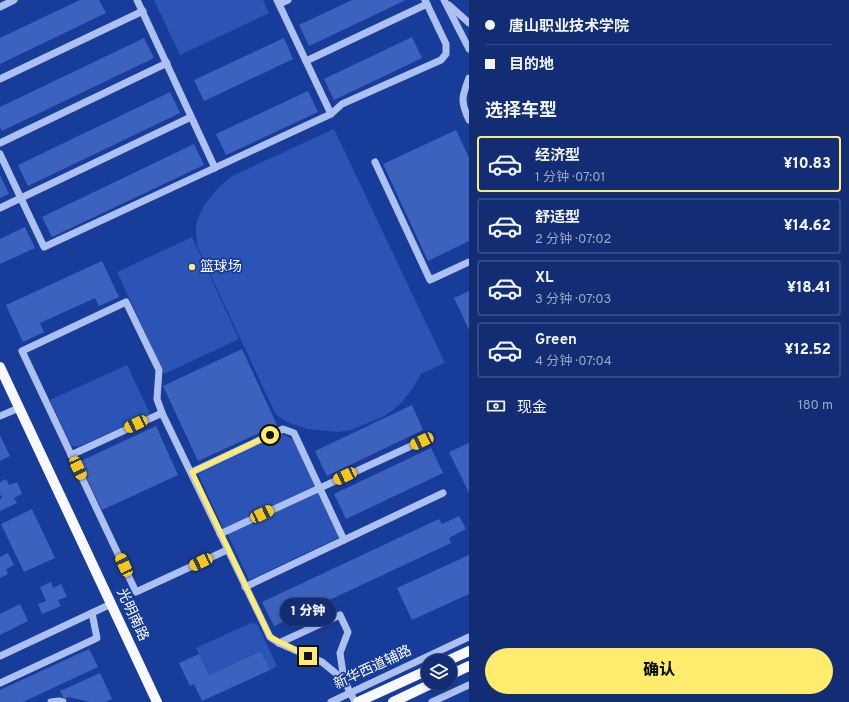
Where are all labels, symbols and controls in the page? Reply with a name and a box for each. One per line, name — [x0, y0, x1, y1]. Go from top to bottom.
text: 唐山职业技术学院 — [509, 18, 629, 37]
text: 目的地 — [509, 56, 554, 75]
text: 选择车型 — [485, 100, 557, 123]
icon: car — [487, 146, 523, 182]
text: 经济型 — [535, 147, 580, 166]
text: ¥10.83 — [783, 155, 831, 174]
text: 1 分钟 · 07:01 — [535, 170, 605, 186]
icon: car — [487, 208, 523, 244]
text: 舒适型 — [535, 209, 580, 228]
text: ¥14.62 — [784, 217, 831, 236]
text: 2 分钟 · 07:02 — [535, 232, 612, 248]
place label: 篮球场 — [200, 259, 242, 276]
marker: 篮球场 — [187, 262, 197, 272]
text: XL — [535, 269, 553, 288]
icon: car — [487, 270, 523, 306]
text: ¥18.41 — [787, 279, 831, 298]
text: 3 分钟 · 07:03 — [535, 292, 611, 308]
text: Green — [535, 331, 577, 350]
icon: car — [487, 332, 523, 368]
text: ¥12.52 — [784, 341, 831, 360]
text: 4 分钟 · 07:04 — [535, 354, 612, 370]
icon: cash — [485, 395, 507, 417]
text: 180 m — [798, 398, 833, 414]
text: 现金 — [517, 399, 547, 418]
car — [123, 413, 149, 435]
route start — [261, 426, 279, 444]
car — [409, 430, 435, 452]
car — [67, 455, 89, 481]
car — [332, 465, 358, 487]
car — [249, 503, 275, 525]
car — [188, 551, 214, 573]
car — [113, 552, 135, 578]
street label: 光明南路 — [112, 586, 152, 644]
callout: 1 分钟 — [280, 598, 336, 626]
text: 1 分钟 — [291, 604, 325, 620]
street label: 新华西道辅路 — [331, 642, 415, 693]
route end — [299, 647, 317, 665]
button: 确认 — [485, 648, 833, 694]
map controls — [421, 654, 457, 690]
button: layers — [421, 654, 457, 690]

